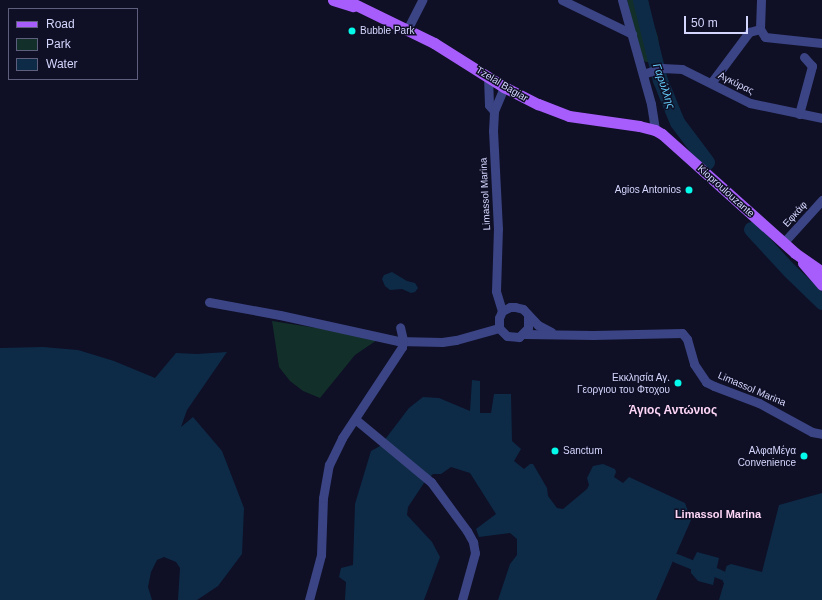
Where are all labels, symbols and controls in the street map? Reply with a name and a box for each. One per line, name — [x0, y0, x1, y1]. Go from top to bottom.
legend — [8, 8, 138, 80]
scale bar — [686, 8, 750, 34]
text: 50 m — [691, 16, 718, 30]
text: Road — [46, 17, 75, 31]
place label: Bubble Park — [360, 25, 414, 37]
marker: Bubble Park — [347, 26, 357, 36]
text: Park — [46, 37, 71, 51]
text: Water — [46, 57, 78, 71]
water label: Γαρύλλης — [650, 62, 678, 110]
street label: Tzelal Bagiar — [474, 64, 530, 104]
street label: Αγκύρας — [716, 69, 756, 97]
street label: Limassol Marina — [477, 157, 493, 231]
street label: Kioproulouzante — [695, 162, 757, 220]
place label: Agios Antonios — [614, 184, 681, 196]
marker: Agios Antonios — [684, 185, 694, 195]
street label: Εφκάφ — [780, 199, 810, 229]
street label: Limassol Marina — [716, 369, 788, 409]
place label: Εκκλησία Αγ. Γεοργιου του Φτοχου — [577, 371, 670, 394]
marker: Εκκλησία Αγ. Γεοργιου του Φτοχου — [673, 378, 683, 388]
district label: Άγιος Αντώνιος — [629, 404, 717, 418]
place label: ΑλφαMέγα Convenience — [738, 444, 796, 468]
place label: Sanctum — [563, 445, 602, 457]
marker: Sanctum — [550, 446, 560, 456]
marker: ΑλφαMέγα Convenience — [799, 451, 809, 461]
district label: Limassol Marina — [675, 507, 761, 521]

